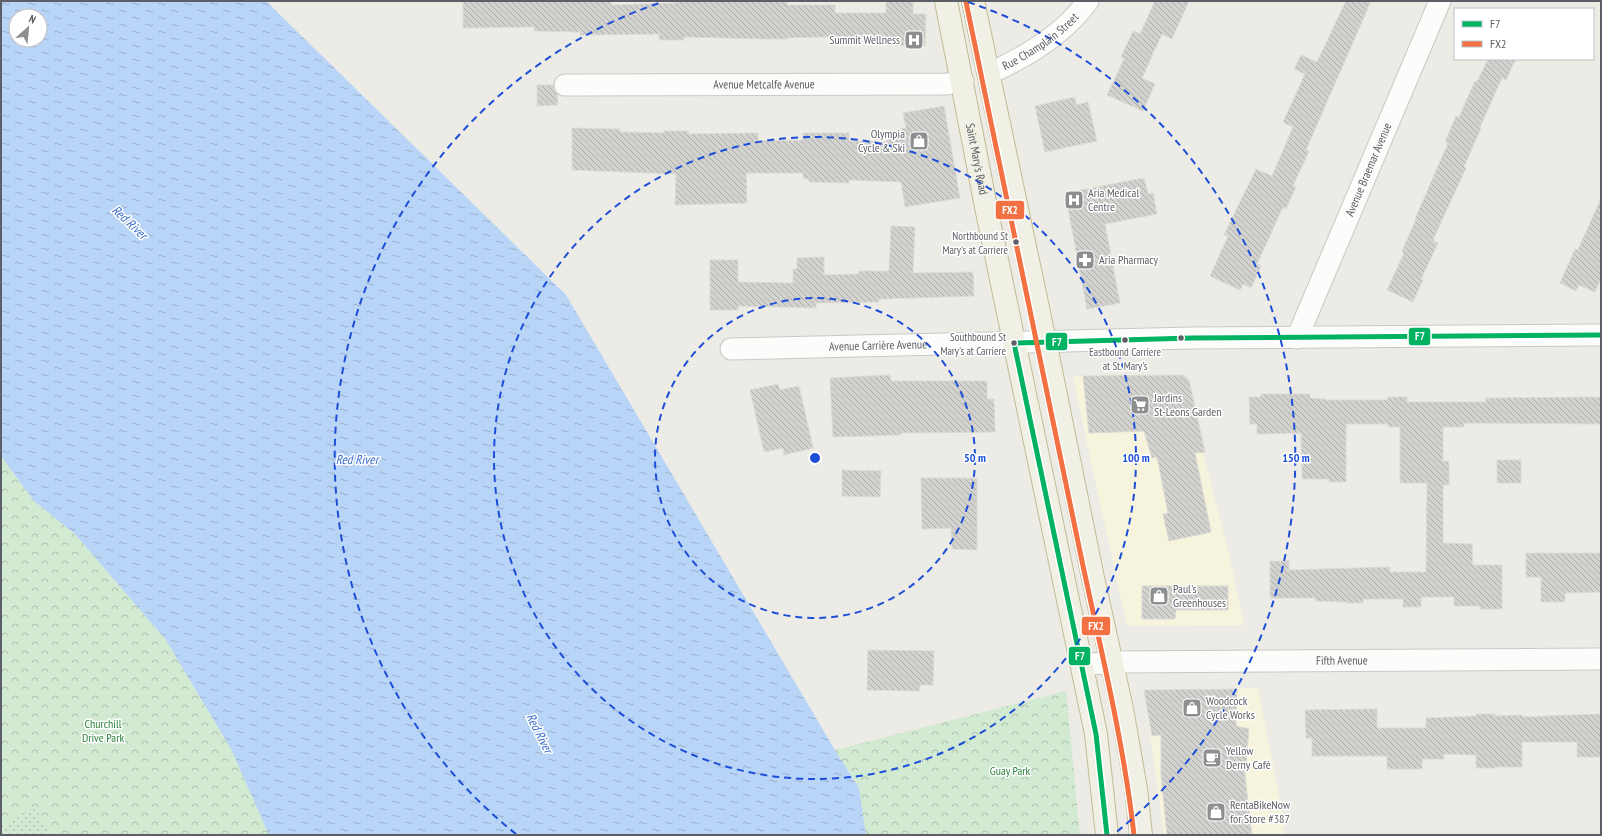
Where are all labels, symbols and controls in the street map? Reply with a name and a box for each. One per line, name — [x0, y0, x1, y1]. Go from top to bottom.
north arrow — [8, 8, 48, 48]
legend — [1454, 8, 1594, 60]
street label: Rue Champlain Street — [1000, 9, 1082, 73]
text: N — [27, 12, 38, 27]
text: F7 — [1490, 16, 1500, 31]
hospital icon: Summit Wellness — [903, 29, 925, 51]
place label: Summit Wellness — [829, 32, 900, 47]
text: FX2 — [1490, 36, 1506, 51]
street label: Avenue Metcalfe Avenue — [713, 76, 815, 92]
street label: Avenue Braemar Avenue — [1342, 120, 1395, 218]
street label: Saint Mary's Road — [963, 122, 991, 196]
place label: Olympia Cycle & Ski — [858, 126, 905, 155]
shop icon: Olympia Cycle & Ski — [908, 130, 930, 152]
place label: Aria Medical Centre — [1088, 185, 1139, 214]
hospital icon: Aria Medical Centre — [1063, 189, 1085, 211]
line badge: FX2 — [995, 200, 1025, 220]
water label: Red River — [108, 202, 153, 245]
text: FX2 — [1002, 203, 1018, 217]
place label: Northbound St Mary's at Carriere — [942, 229, 1008, 257]
marker: Northbound St Mary's at Carriere — [1011, 237, 1021, 247]
pharmacy icon: Aria Pharmacy — [1074, 249, 1096, 271]
place label: Aria Pharmacy — [1099, 252, 1158, 267]
line badge: F7 — [1408, 327, 1431, 346]
text: F7 — [1415, 329, 1425, 343]
place label: Southbound St Mary's at Carriere — [940, 330, 1006, 358]
line badge: F7 — [1045, 332, 1068, 351]
unlabelled marker — [1176, 333, 1186, 343]
text: F7 — [1052, 335, 1062, 349]
marker: Eastbound Carriere at St. Mary's — [1120, 335, 1130, 345]
street label: Avenue Carrière Avenue — [829, 336, 927, 354]
marker: Southbound St Mary's at Carriere — [1009, 338, 1019, 348]
place label: Eastbound Carriere at St. Mary's — [1089, 345, 1161, 373]
place label: Jardins St-Leons Garden — [1153, 390, 1221, 419]
supermarket icon: Jardins St-Leons Garden — [1129, 394, 1151, 416]
text: 50 m — [964, 450, 986, 465]
text: 100 m — [1122, 450, 1150, 465]
text: 150 m — [1282, 450, 1310, 465]
water label: Red River — [336, 451, 381, 468]
centre of rings — [808, 451, 822, 465]
place label: Paul's Greenhouses — [1173, 581, 1226, 610]
shop icon: Paul's Greenhouses — [1148, 585, 1170, 607]
line badge: FX2 — [1081, 616, 1111, 636]
text: FX2 — [1088, 619, 1104, 633]
line badge: F7 — [1068, 646, 1091, 666]
text: F7 — [1075, 649, 1085, 663]
street label: Fifth Avenue — [1316, 652, 1368, 668]
place label: Woodcock Cycle Works — [1206, 693, 1255, 722]
shop icon: Woodcock Cycle Works — [1181, 697, 1203, 719]
water label: Red River — [522, 710, 558, 758]
park label: Churchill Drive Park — [82, 716, 124, 745]
place label: Yellow Derny Café — [1226, 743, 1271, 772]
cafe icon: Yellow Derny Café — [1201, 747, 1223, 769]
park label: Guay Park — [990, 763, 1031, 778]
place label: RentaBikeNow for Store #387 — [1230, 797, 1291, 826]
shop icon: RentaBikeNow for Store #387 — [1205, 801, 1227, 823]

